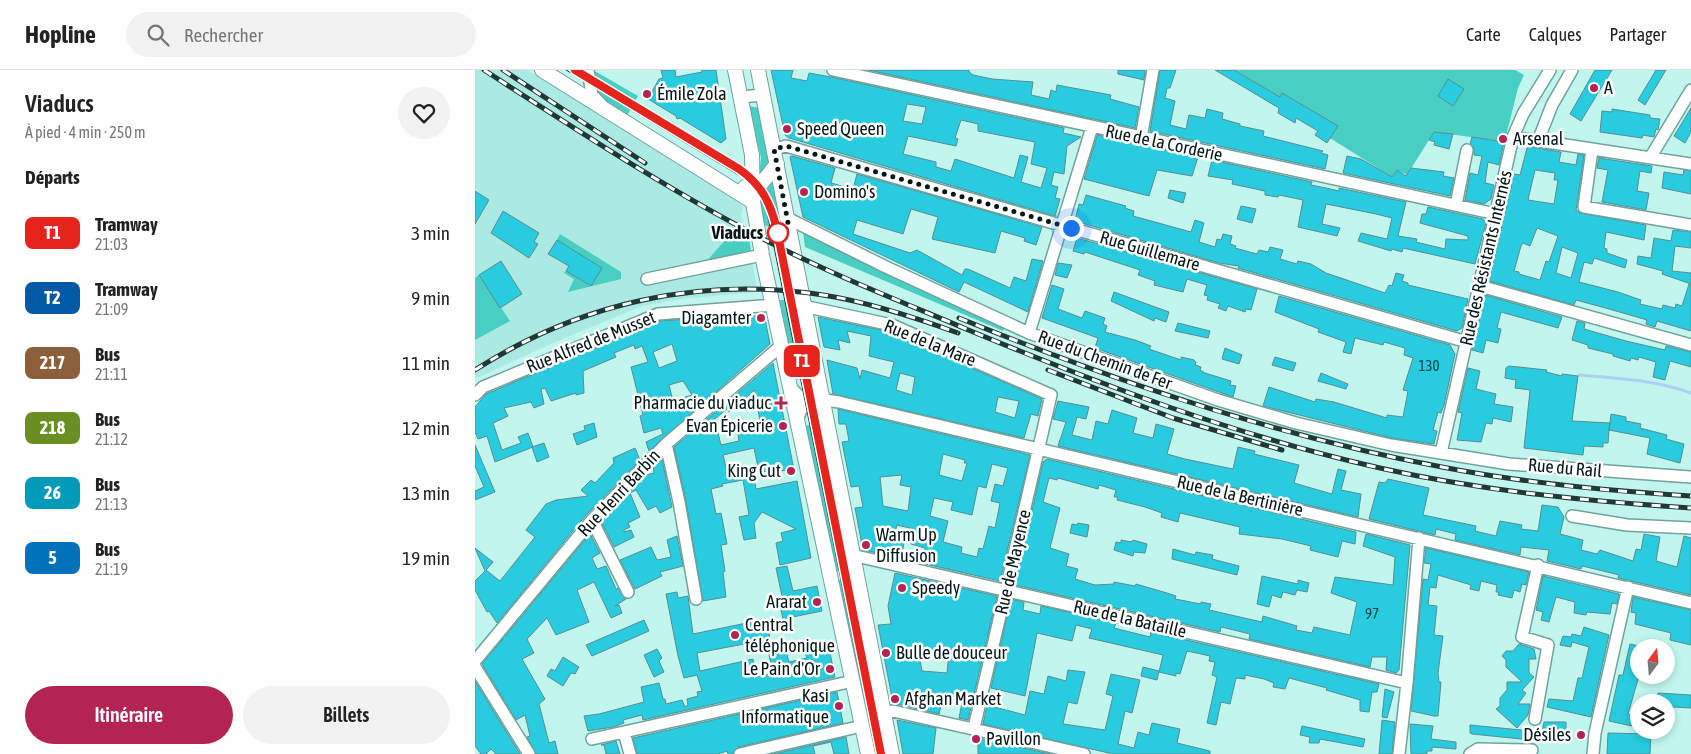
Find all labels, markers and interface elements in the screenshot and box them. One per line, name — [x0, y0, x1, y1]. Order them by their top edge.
search box — [126, 12, 476, 57]
text: Hopline — [25, 21, 96, 48]
icon: search — [144, 21, 172, 49]
text: Rechercher — [184, 24, 263, 46]
text: Carte — [1466, 24, 1501, 45]
text: Calques — [1529, 24, 1582, 45]
text: Partager — [1610, 24, 1666, 45]
place label: A — [1604, 77, 1613, 98]
marker: A — [1588, 82, 1600, 94]
place label: Émile Zola — [657, 83, 727, 104]
button: heart — [398, 87, 450, 139]
marker: Émile Zola — [641, 88, 653, 100]
text: Viaducs — [25, 90, 94, 117]
place label: Speed Queen — [797, 118, 884, 139]
street label: Rue de la Corderie — [1104, 120, 1225, 165]
text: À pied · 4 min · 250 m — [25, 123, 146, 141]
marker: Speed Queen — [781, 123, 793, 135]
place label: Arsenal — [1513, 128, 1564, 149]
marker: Arsenal — [1497, 133, 1509, 145]
text: Départs — [25, 166, 80, 188]
street label: Rue des Résistants Internés — [1455, 168, 1516, 348]
place label: Domino's — [814, 181, 875, 202]
marker: Domino's — [798, 186, 810, 198]
text: Tramway — [95, 213, 158, 235]
your location — [1059, 216, 1084, 241]
text: T1 — [44, 222, 61, 243]
text: 3 min — [411, 222, 450, 244]
place label: Viaducs — [710, 222, 764, 243]
marker: Viaducs — [767, 222, 789, 244]
street label: Rue Guillemare — [1098, 226, 1203, 275]
text: 21:03 — [95, 235, 128, 253]
text: Tramway — [95, 278, 158, 300]
text: T2 — [44, 287, 61, 308]
text: 9 min — [411, 287, 450, 309]
text: 21:09 — [95, 300, 128, 318]
street label: Rue Alfred de Musset — [523, 306, 658, 377]
place label: Diagamter — [681, 307, 752, 328]
marker: Diagamter — [755, 312, 767, 324]
street label: Rue de la Mare — [881, 315, 979, 370]
street label: Rue du Chemin de Fer — [1035, 326, 1176, 394]
text: Bus — [95, 343, 120, 365]
line badge: T1 — [779, 345, 825, 377]
text: T1 — [794, 350, 810, 371]
text: 217 — [40, 352, 65, 373]
text: 11 min — [402, 352, 450, 374]
house number: 130 — [1418, 357, 1440, 374]
text: 21:11 — [95, 365, 128, 383]
place label: Pharmacie du viaduc — [633, 392, 771, 413]
marker: Pharmacie du viaduc — [775, 397, 787, 409]
text: Bus — [95, 408, 120, 430]
place label: Evan Épicerie — [686, 415, 773, 436]
text: 218 — [40, 417, 65, 438]
text: 12 min — [402, 417, 450, 439]
marker: Evan Épicerie — [777, 420, 789, 432]
text: 21:12 — [95, 430, 128, 448]
street label: Rue Henri Barbin — [573, 445, 664, 540]
street label: Rue du Rail — [1527, 454, 1603, 481]
place label: King Cut — [727, 460, 781, 481]
marker: King Cut — [785, 465, 797, 477]
street label: Rue de la Bertinière — [1175, 471, 1305, 520]
text: Bus — [95, 473, 120, 495]
text: 26 — [44, 482, 61, 503]
text: 13 min — [402, 482, 450, 504]
text: 21:13 — [95, 495, 128, 513]
street label: Rue de Mayence — [990, 507, 1035, 616]
place label: Warm Up Diffusion — [876, 524, 937, 566]
text: Bus — [95, 538, 120, 560]
marker: Warm Up Diffusion — [860, 539, 872, 551]
text: 5 — [48, 547, 57, 568]
text: 19 min — [402, 547, 450, 569]
text: 21:19 — [95, 560, 128, 578]
place label: Speedy — [912, 577, 960, 598]
marker: Speedy — [896, 582, 908, 594]
place label: Ararat — [766, 591, 807, 612]
street label: Rue de la Bataille — [1072, 595, 1189, 642]
marker: Ararat — [811, 596, 823, 608]
house number: 97 — [1365, 605, 1379, 622]
place label: Central téléphonique — [745, 614, 835, 656]
marker: Central téléphonique — [729, 629, 741, 641]
north arrow — [1630, 639, 1675, 684]
map controls — [1630, 639, 1675, 739]
place label: Bulle de douceur — [896, 642, 1008, 663]
marker: Bulle de douceur — [880, 647, 892, 659]
place label: Le Pain d'Or — [743, 658, 821, 679]
marker: Le Pain d'Or — [824, 663, 836, 675]
place label: Kasi Informatique — [741, 685, 829, 727]
button: Itinéraire — [25, 686, 233, 744]
button: Billets — [243, 686, 450, 744]
place label: Afghan Market — [905, 688, 1001, 709]
marker: Afghan Market — [889, 693, 901, 705]
button: layers — [1630, 694, 1675, 739]
marker: Kasi Informatique — [833, 700, 845, 712]
place label: Désiles — [1523, 724, 1571, 745]
place label: Pavillon — [986, 728, 1041, 749]
marker: Désiles — [1575, 729, 1587, 741]
marker: Pavillon — [970, 733, 982, 745]

